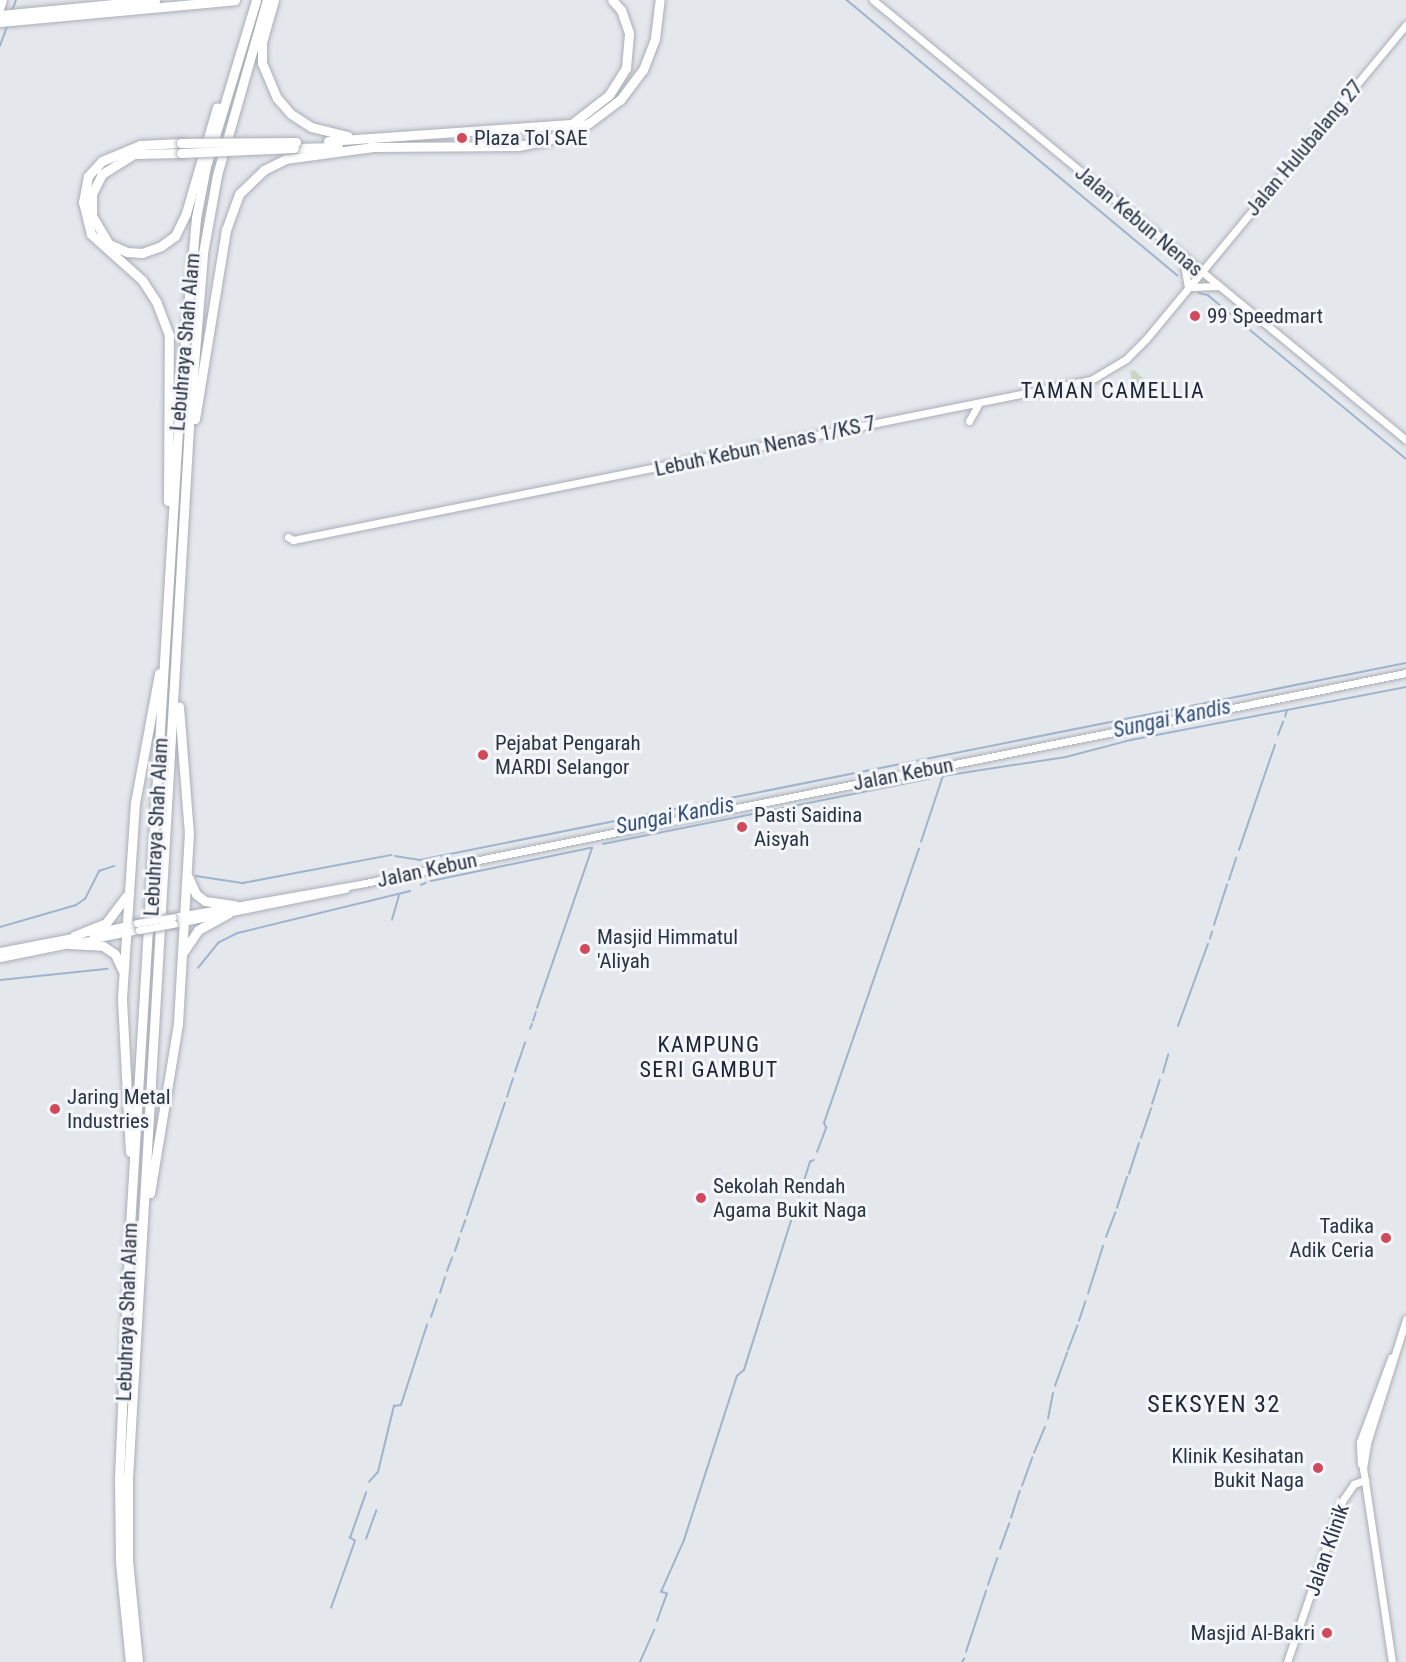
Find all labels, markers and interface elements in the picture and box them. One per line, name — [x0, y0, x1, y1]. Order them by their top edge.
street label: Jalan Hulubalang 27 — [1240, 75, 1368, 221]
place label: Plaza Tol SAE — [474, 125, 588, 151]
marker: Plaza Tol SAE — [455, 131, 469, 145]
street label: Jalan Kebun Nenas — [1070, 160, 1208, 282]
street label: Lebuhraya Shah Alam — [165, 252, 205, 432]
place label: 99 Speedmart — [1207, 303, 1323, 329]
marker: 99 Speedmart — [1188, 309, 1202, 323]
district label: TAMAN CAMELLIA — [1021, 378, 1205, 404]
street label: Lebuh Kebun Nenas 1/KS 7 — [652, 410, 878, 482]
water label: Sungai Kandis — [1111, 693, 1233, 743]
place label: Pejabat Pengarah MARDI Selangor — [495, 730, 641, 780]
street label: Lebuhraya Shah Alam — [139, 737, 173, 917]
marker: Pejabat Pengarah MARDI Selangor — [476, 748, 490, 762]
street label: Jalan Kebun — [851, 752, 955, 796]
water label: Sungai Kandis — [614, 791, 736, 839]
place label: Pasti Saidina Aisyah — [754, 802, 862, 852]
marker: Pasti Saidina Aisyah — [735, 820, 749, 834]
street label: Jalan Kebun — [375, 847, 479, 893]
place label: Masjid Himmatul 'Aliyah — [597, 924, 738, 974]
marker: Masjid Himmatul 'Aliyah — [578, 942, 592, 956]
district label: KAMPUNG SERI GAMBUT — [639, 1031, 779, 1082]
place label: Jaring Metal Industries — [67, 1084, 171, 1134]
marker: Jaring Metal Industries — [48, 1102, 62, 1116]
place label: Sekolah Rendah Agama Bukit Naga — [713, 1173, 867, 1223]
marker: Sekolah Rendah Agama Bukit Naga — [694, 1191, 708, 1205]
place label: Tadika Adik Ceria — [1289, 1213, 1374, 1263]
street label: Lebuhraya Shah Alam — [111, 1222, 143, 1402]
marker: Tadika Adik Ceria — [1379, 1231, 1393, 1245]
district label: SEKSYEN 32 — [1147, 1391, 1281, 1419]
place label: Klinik Kesihatan Bukit Naga — [1172, 1443, 1304, 1493]
marker: Klinik Kesihatan Bukit Naga — [1309, 1459, 1327, 1477]
street label: Jalan Klinik — [1300, 1501, 1354, 1599]
place label: Masjid Al-Bakri — [1190, 1620, 1315, 1646]
marker: Masjid Al-Bakri — [1320, 1626, 1334, 1640]

